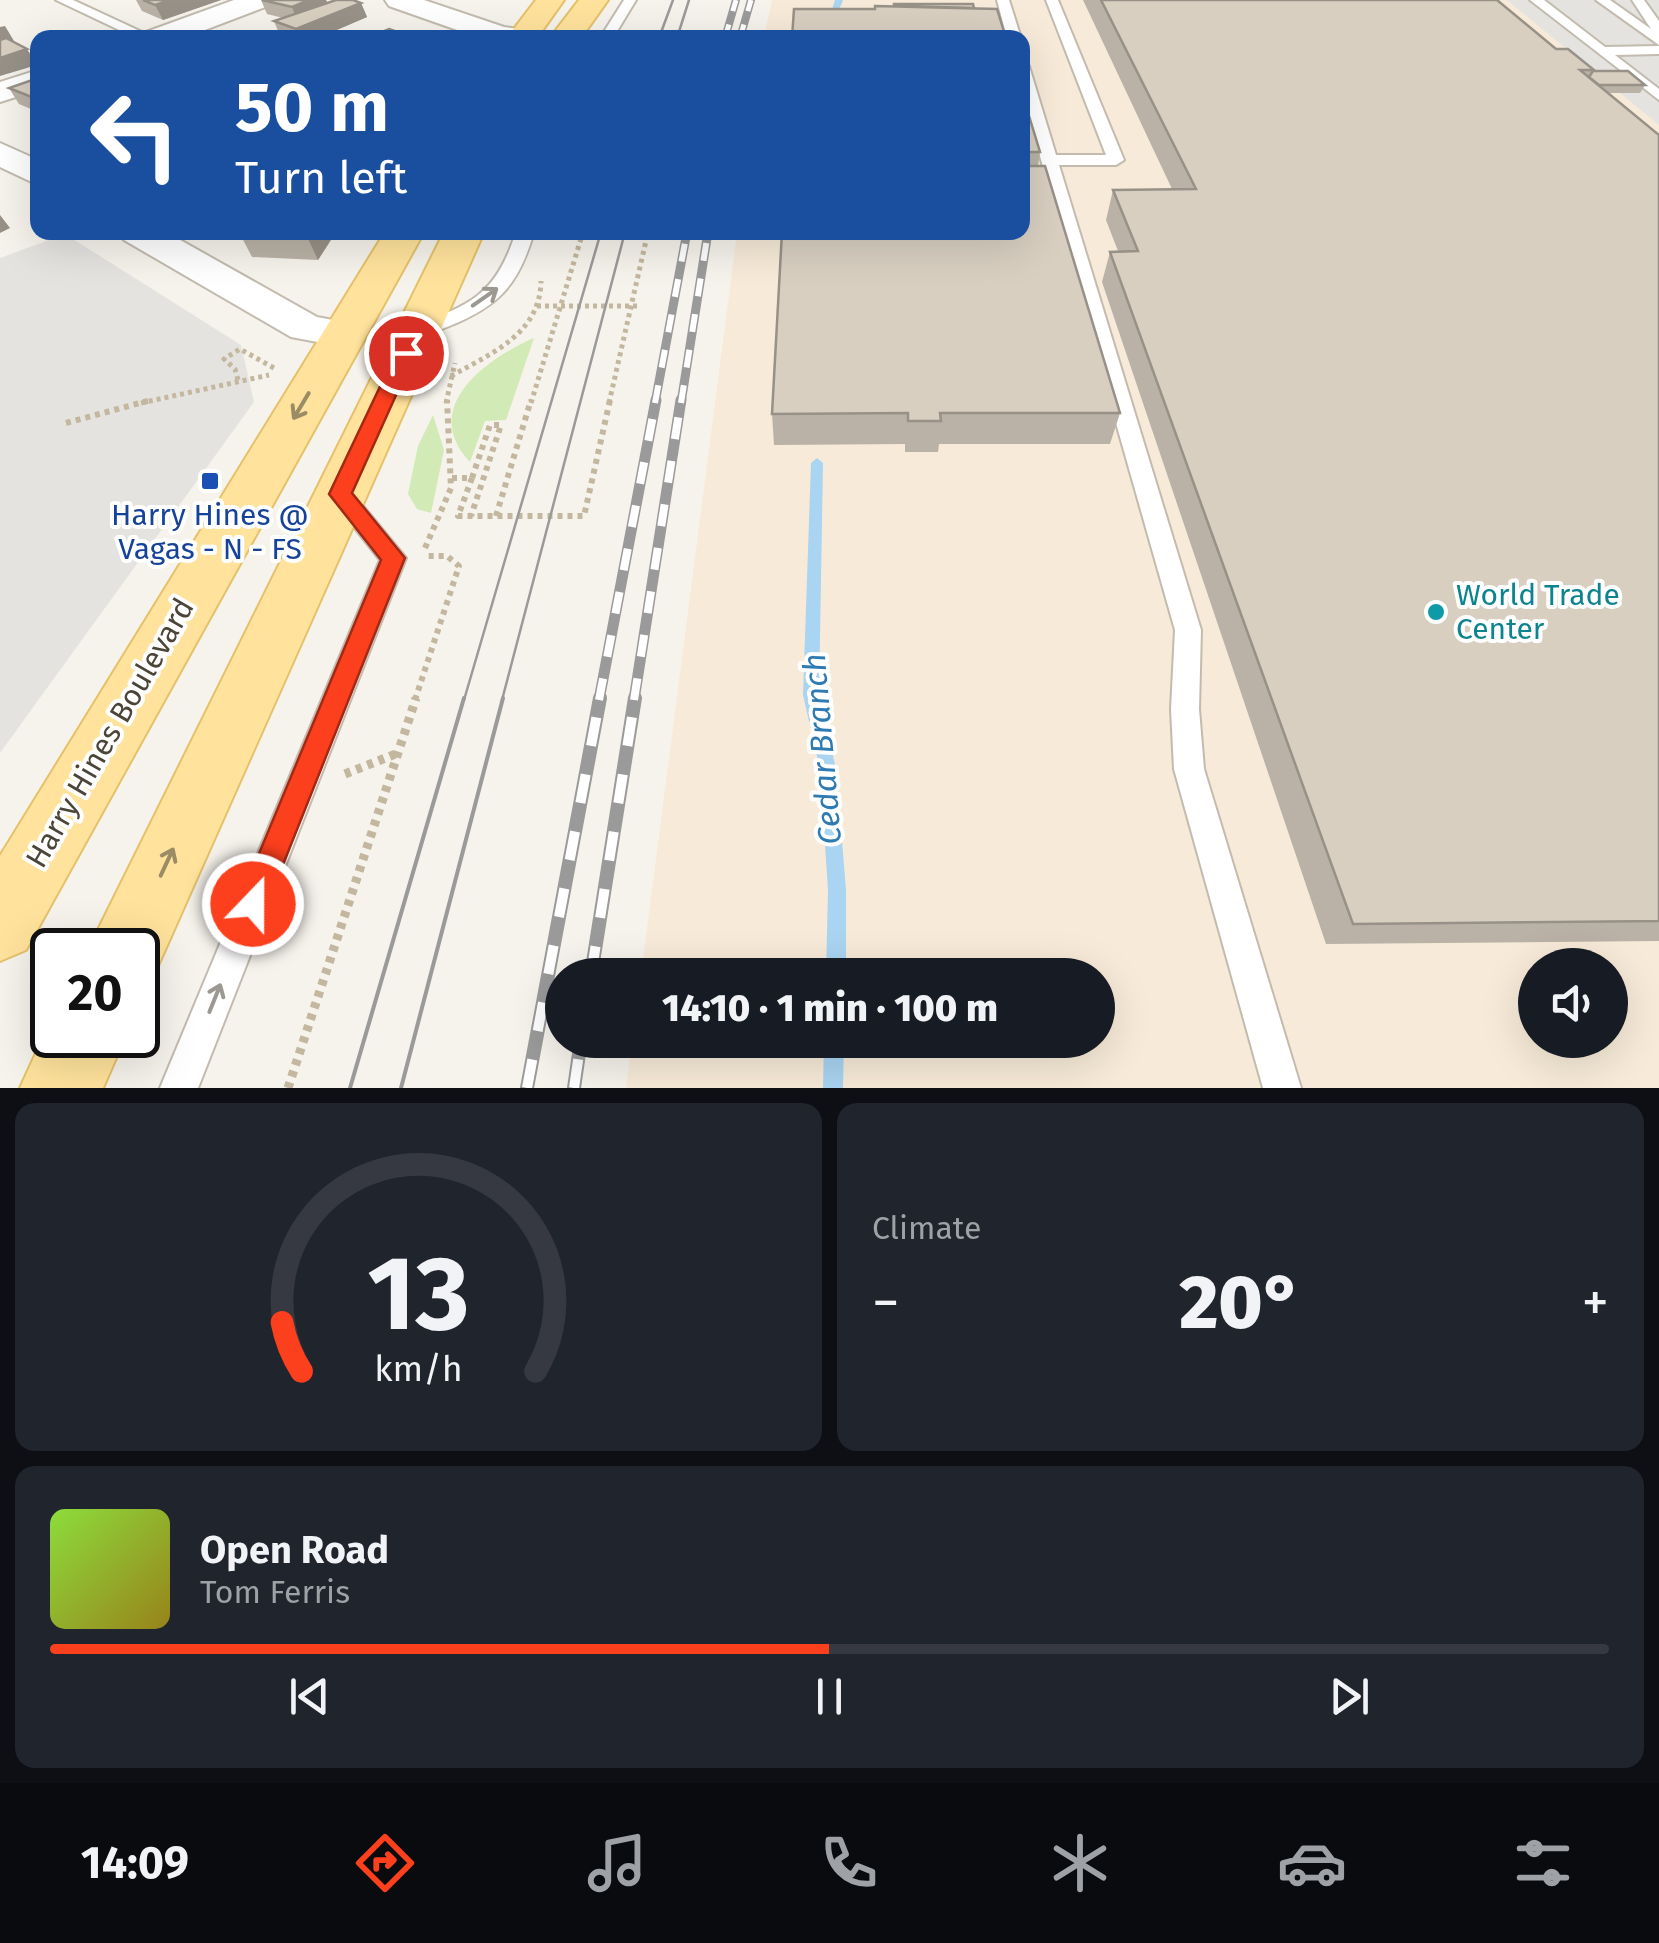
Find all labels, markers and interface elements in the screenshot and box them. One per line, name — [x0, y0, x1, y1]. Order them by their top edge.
text: 50 m — [235, 66, 389, 150]
icon: left — [70, 70, 200, 200]
text: Turn left — [235, 151, 407, 205]
one-way arrow — [471, 287, 499, 308]
pin — [364, 311, 449, 396]
icon: arrive — [379, 326, 434, 381]
one-way arrow — [291, 391, 311, 420]
marker: Harry Hines @ Vagas - N - FS — [199, 470, 221, 492]
place label: Harry Hines @ Vagas - N - FS — [111, 497, 309, 567]
place label: World Trade Center — [1456, 577, 1620, 647]
street label: Harry Hines Boulevard — [18, 592, 202, 874]
marker: World Trade Center — [1425, 601, 1447, 623]
water label: Cedar Branch — [795, 652, 849, 846]
one-way arrow — [159, 848, 178, 878]
position arrow — [201, 852, 305, 956]
speed limit sign: 20 — [30, 928, 160, 1058]
map controls — [1518, 948, 1628, 1058]
button: sound — [1518, 948, 1628, 1058]
one-way arrow — [208, 983, 226, 1013]
text: 14:10 · 1 min · 100 m — [662, 985, 998, 1031]
text: Climate — [872, 1209, 981, 1247]
text: 13 — [367, 1232, 470, 1357]
text: 20° — [1179, 1258, 1302, 1348]
text: − — [872, 1270, 900, 1336]
text: + — [1582, 1270, 1609, 1336]
text: km/h — [374, 1348, 463, 1390]
text: Open Road — [200, 1527, 389, 1573]
text: Tom Ferris — [200, 1573, 350, 1611]
icon: previous — [282, 1669, 337, 1724]
icon: pause — [802, 1669, 857, 1724]
icon: next — [1322, 1669, 1377, 1724]
icon: directions — [350, 1828, 420, 1898]
icon: music — [582, 1828, 652, 1898]
icon: phone — [814, 1828, 884, 1898]
icon: climate — [1045, 1828, 1115, 1898]
icon: car — [1277, 1828, 1347, 1898]
icon: filters — [1508, 1828, 1578, 1898]
text: 14:09 — [81, 1836, 189, 1890]

